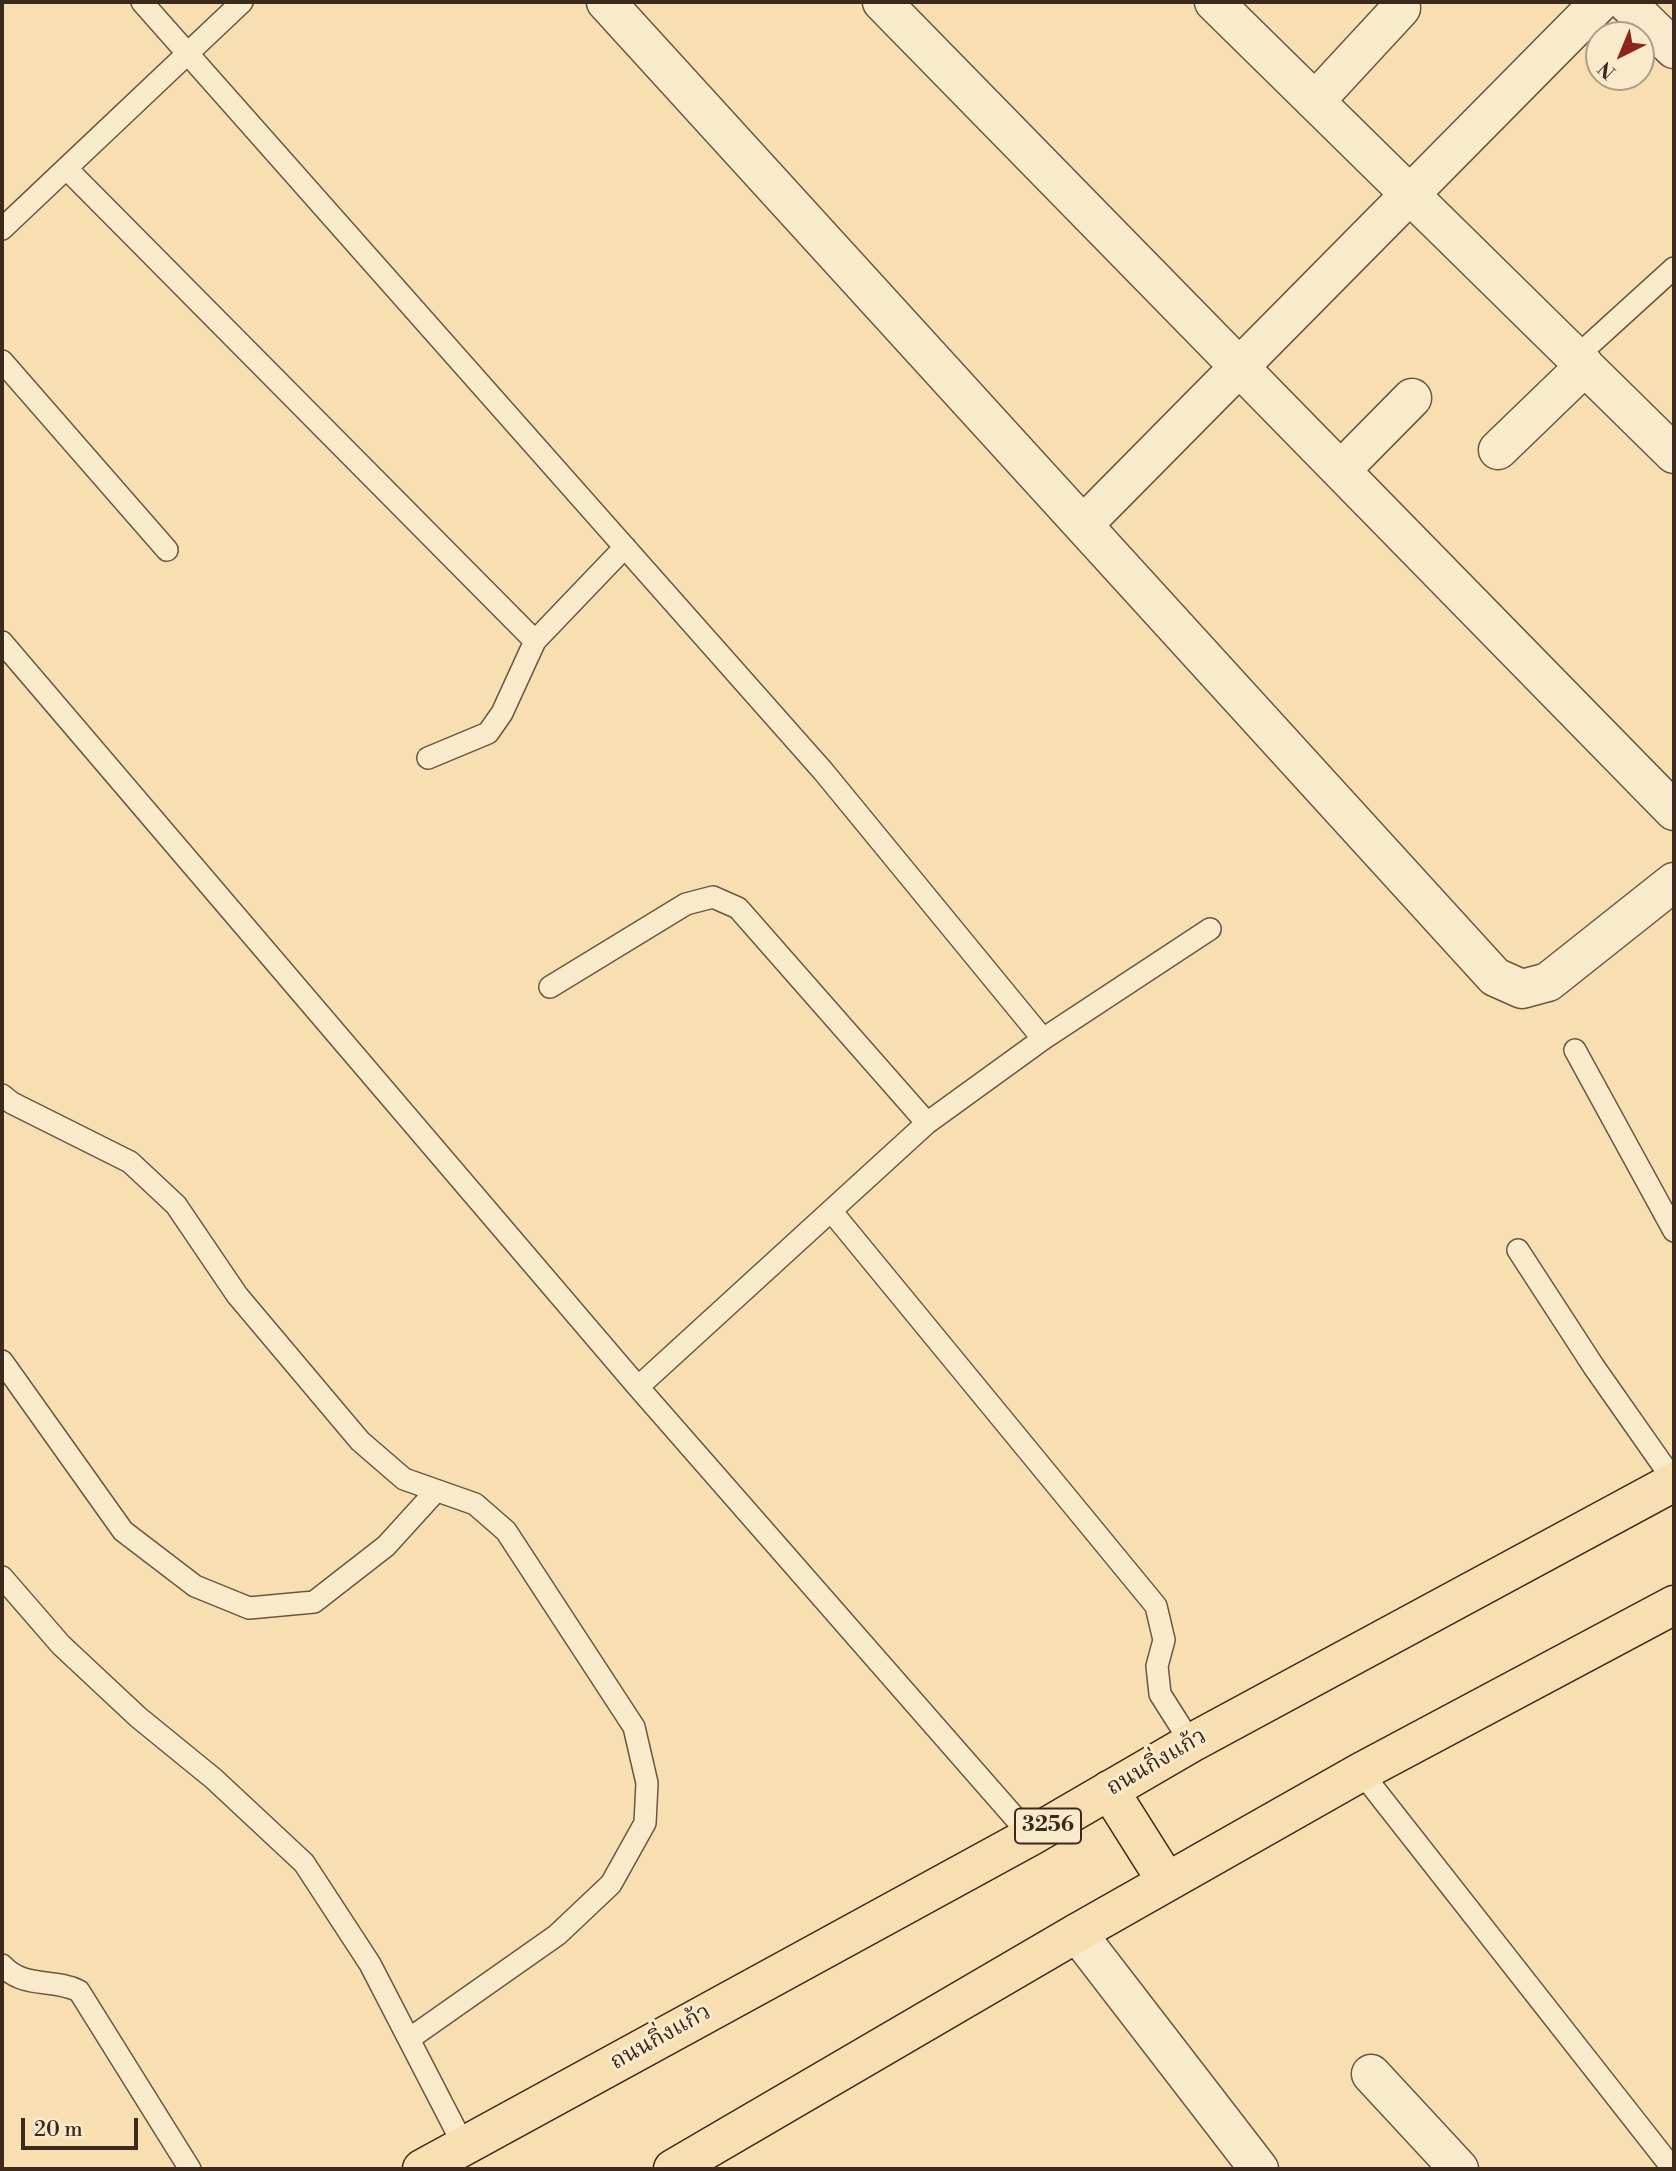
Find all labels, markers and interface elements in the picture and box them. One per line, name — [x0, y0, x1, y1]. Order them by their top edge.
north arrow — [1585, 21, 1655, 91]
text: N — [1593, 56, 1621, 84]
street label: ถนนกิ่งแก้ว — [1102, 1723, 1212, 1803]
road number: 3256 — [1015, 1808, 1081, 1843]
street label: ถนนกิ่งแก้ว — [606, 1999, 716, 2077]
scale bar — [24, 2104, 142, 2148]
text: 20 m — [34, 2117, 83, 2143]

